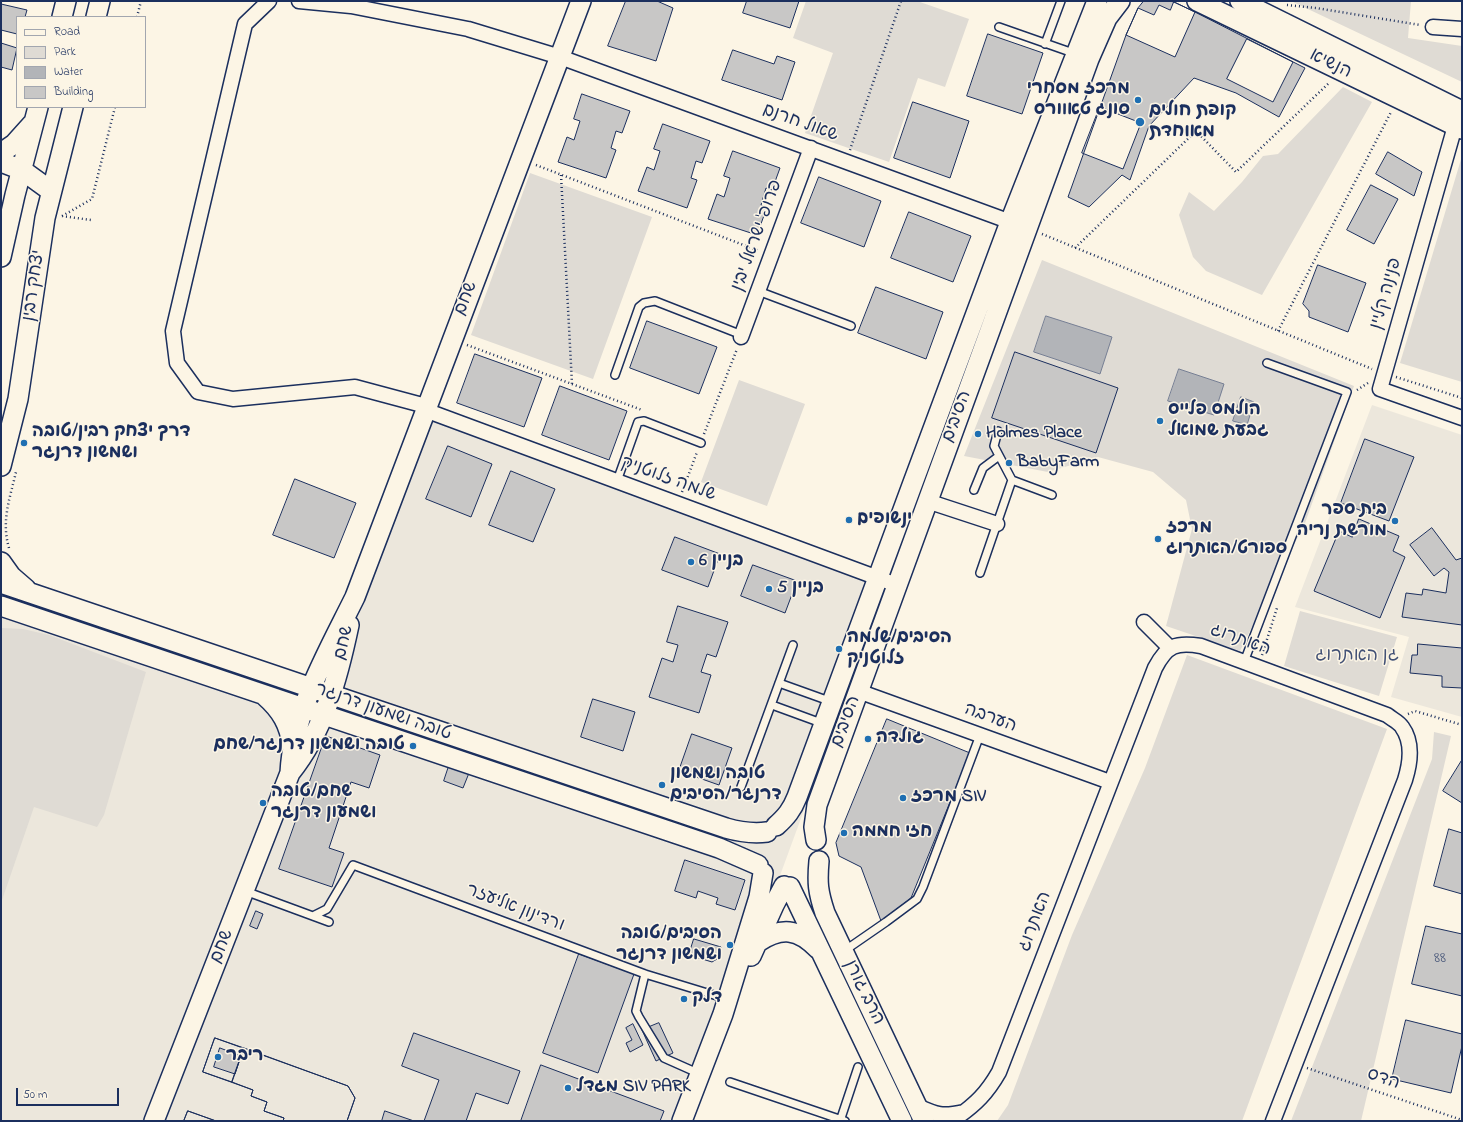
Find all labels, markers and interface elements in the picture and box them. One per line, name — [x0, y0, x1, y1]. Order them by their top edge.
legend — [16, 16, 146, 108]
text: Road — [54, 23, 80, 41]
text: Park — [54, 43, 76, 61]
street label: הנשיא — [1305, 46, 1355, 84]
text: Water — [54, 63, 83, 81]
place label: מרכז מסחרי סונג טאוורס — [1027, 79, 1130, 122]
text: Building — [54, 83, 93, 101]
marker: מרכז מסחרי סונג טאוורס — [1133, 95, 1143, 105]
street label: שאול חרנם — [759, 100, 841, 148]
place label: קופת חולים מאוחדת — [1149, 101, 1236, 144]
marker: קופת חולים מאוחדת — [1134, 116, 1146, 128]
street label: פרופ' ישראל יבין — [728, 177, 788, 295]
street label: יצחק רבין — [19, 249, 51, 323]
street label: פנינה קליין — [1366, 256, 1408, 332]
street label: שחם — [451, 279, 483, 319]
street label: הסיבים — [939, 388, 977, 446]
place label: הולמס פלייס גבעת שמואל — [1168, 400, 1269, 442]
marker: הולמס פלייס גבעת שמואל — [1155, 416, 1165, 426]
place label: דרך יצחק רבין/טובה ושמשון דרנגר — [32, 422, 191, 464]
place label: Holmes Place — [986, 423, 1082, 445]
marker: Holmes Place — [973, 429, 983, 439]
marker: דרך יצחק רבין/טובה ושמשון דרנגר — [19, 438, 29, 448]
place label: BabyFarm — [1017, 452, 1099, 474]
street label: שלמה זלוטניק — [618, 453, 718, 507]
marker: BabyFarm — [1004, 458, 1014, 468]
place label: בית ספר מורשת נריה — [1296, 500, 1387, 542]
place label: ינשופים — [857, 509, 912, 531]
marker: ינשופים — [844, 515, 854, 525]
marker: בית ספר מורשת נריה — [1390, 516, 1400, 526]
place label: מרכז ספורט/האתרוג — [1166, 518, 1287, 560]
marker: מרכז ספורט/האתרוג — [1153, 534, 1163, 544]
place label: בניין 6 — [699, 551, 744, 573]
marker: בניין 6 — [686, 557, 696, 567]
place label: בניין 5 — [777, 578, 824, 600]
marker: בניין 5 — [764, 584, 774, 594]
street label: האתרוג — [1207, 620, 1273, 662]
street label: שחם — [331, 624, 359, 662]
place label: הסיבים/שלמה זלוטניק — [847, 628, 952, 670]
marker: הסיבים/שלמה זלוטניק — [834, 644, 844, 654]
park label: גן האתרוג — [1315, 646, 1399, 668]
street label: טובה ושמעון דרנגר — [312, 680, 454, 746]
street label: הסיבים — [828, 693, 866, 751]
street label: הערבה — [961, 700, 1019, 738]
place label: גולדה — [876, 728, 924, 750]
marker: גולדה — [863, 734, 873, 744]
place label: טובה ושמשון דרנגר/שחם — [213, 735, 405, 757]
marker: טובה ושמשון דרנגר/שחם — [408, 741, 418, 751]
place label: טובה ושמשון דרנגר/הסיבים — [670, 764, 782, 806]
marker: טובה ושמשון דרנגר/הסיבים — [657, 780, 667, 790]
place label: שחם/טובה ושמעון דרנגר — [271, 782, 376, 824]
place label: מרכז SIV — [911, 787, 986, 809]
marker: מרכז SIV — [898, 793, 908, 803]
marker: שחם/טובה ושמעון דרנגר — [258, 798, 268, 808]
place label: חזי חממה — [852, 822, 932, 844]
marker: חזי חממה — [839, 828, 849, 838]
street label: ורדינון אליעזר — [463, 880, 567, 938]
street label: האתרוג — [1015, 889, 1057, 955]
place label: הסיבים/טובה ושמשון דרנגר — [616, 924, 722, 966]
street label: שחם — [207, 927, 239, 967]
marker: הסיבים/טובה ושמשון דרנגר — [725, 940, 735, 950]
house number: 88 — [1434, 949, 1446, 969]
street label: הרב גורן — [838, 957, 888, 1029]
place label: דלק — [692, 988, 722, 1010]
marker: דלק — [679, 994, 689, 1004]
place label: ריבר — [226, 1046, 263, 1068]
marker: ריבר — [213, 1052, 223, 1062]
street label: הדס — [1364, 1064, 1402, 1096]
place label: מגדל SIV PARK — [576, 1077, 691, 1099]
scale bar — [18, 1080, 121, 1106]
marker: מגדל SIV PARK — [563, 1083, 573, 1093]
text: 50 m — [23, 1086, 47, 1104]

